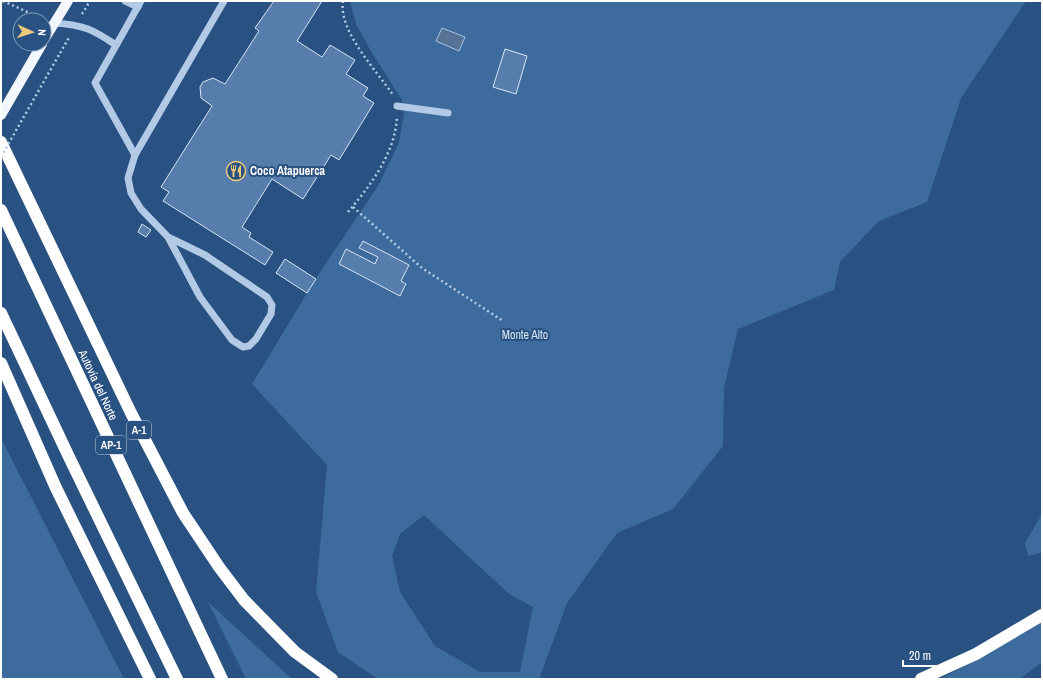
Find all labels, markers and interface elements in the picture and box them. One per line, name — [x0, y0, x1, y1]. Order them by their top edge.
north arrow — [12, 12, 52, 52]
text: N — [35, 29, 49, 36]
restaurant icon: Coco Atapuerca — [225, 160, 247, 182]
place label: Coco Atapuerca — [250, 163, 326, 179]
park label: Monte Alto — [502, 327, 548, 343]
street label: Autovía del Norte — [74, 346, 121, 423]
road number: A-1 — [127, 421, 151, 439]
road number: AP-1 — [96, 436, 126, 454]
scale bar — [903, 642, 957, 668]
text: 20 m — [909, 648, 931, 664]

